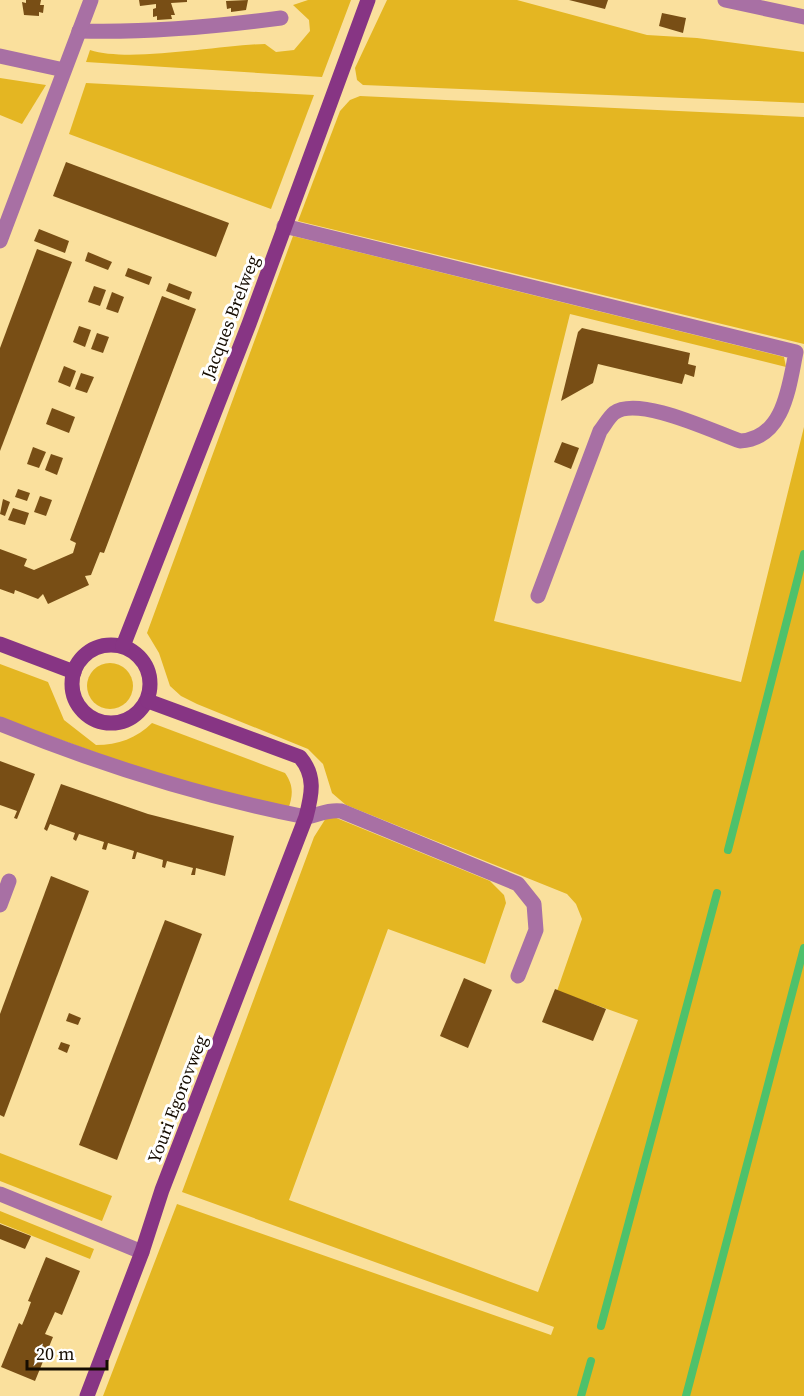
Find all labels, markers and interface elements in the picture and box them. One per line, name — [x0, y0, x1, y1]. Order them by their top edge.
street label: Jacques Brelweg — [195, 252, 265, 383]
street label: Youri Egorovweg — [141, 1031, 213, 1167]
scale bar — [27, 1333, 106, 1371]
text: 20 m — [36, 1341, 74, 1366]

